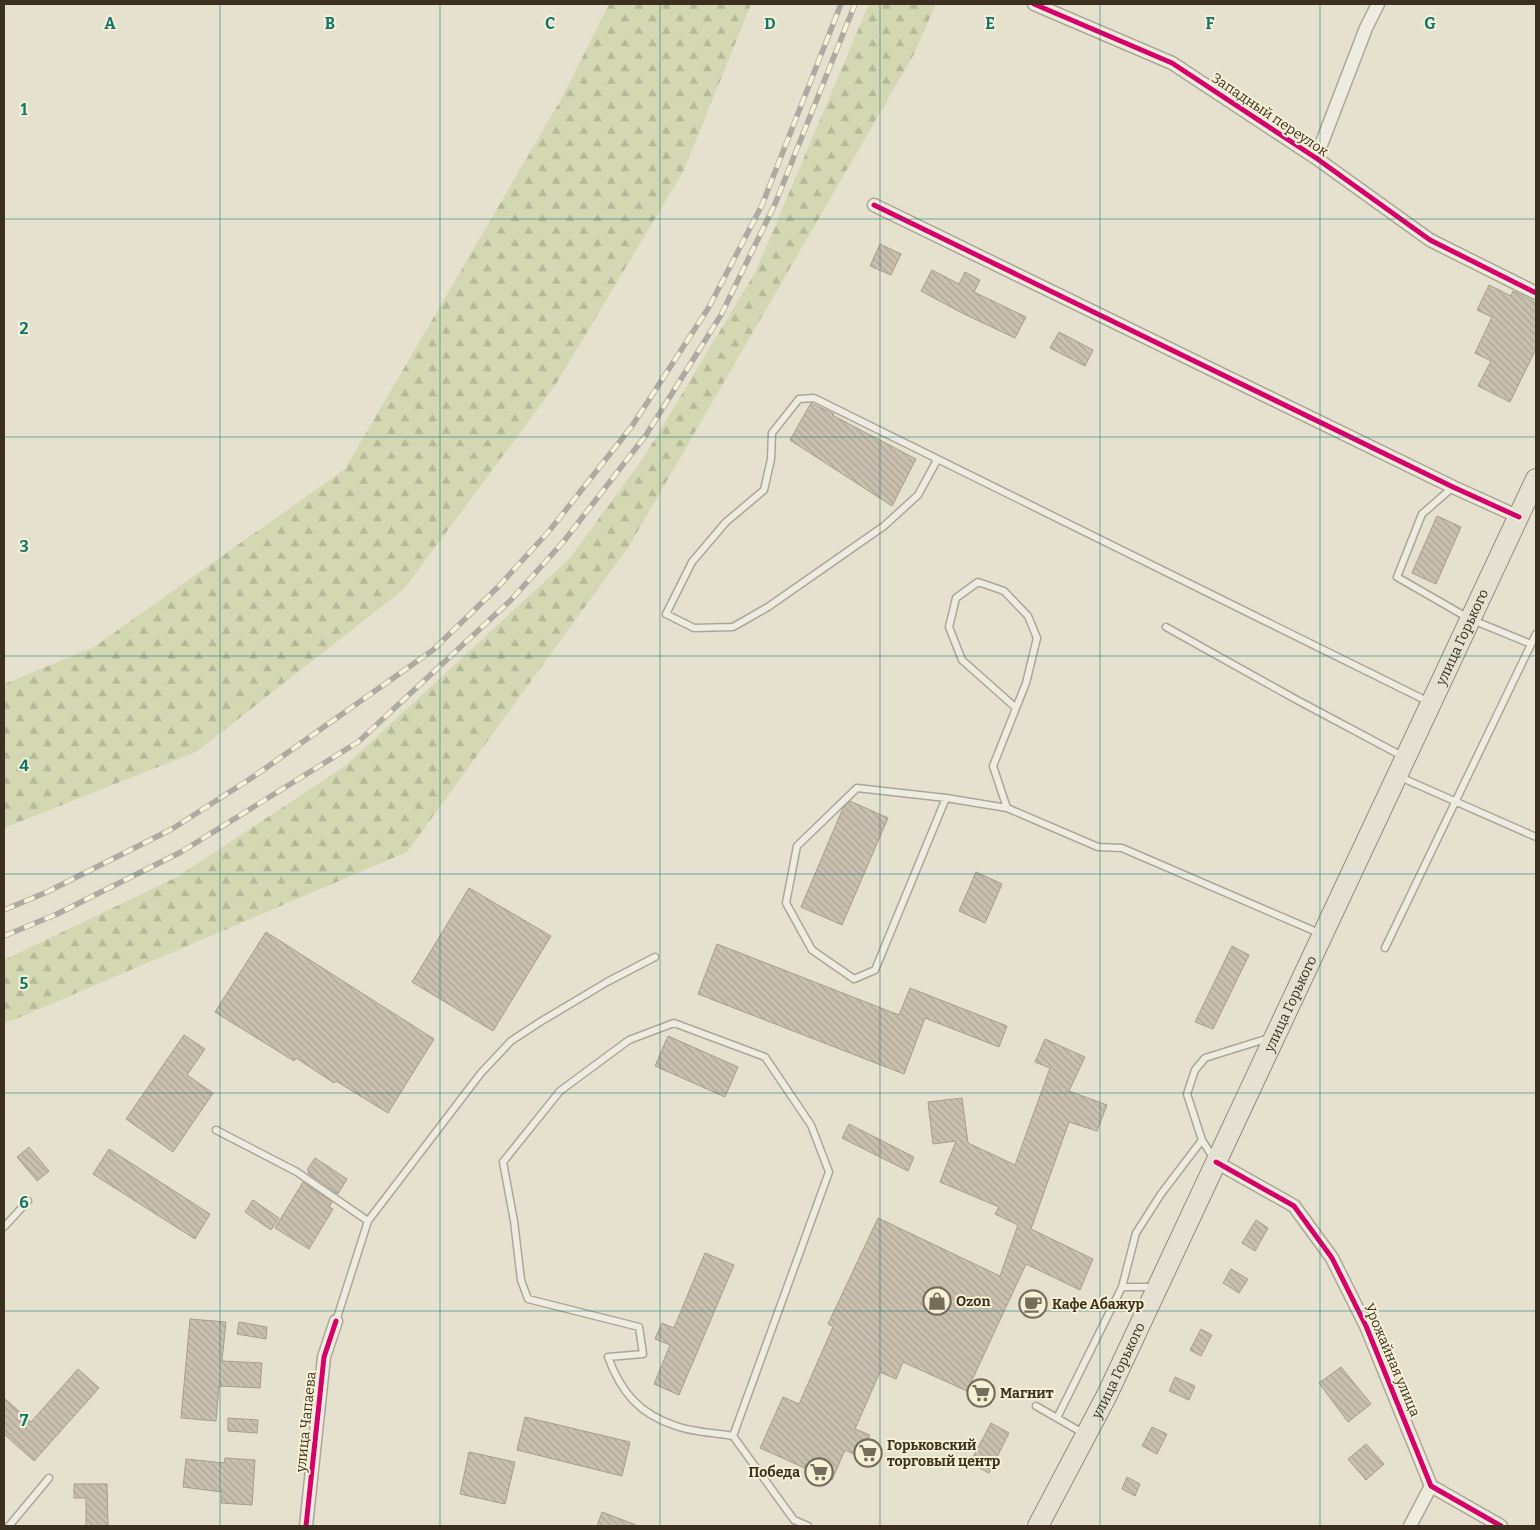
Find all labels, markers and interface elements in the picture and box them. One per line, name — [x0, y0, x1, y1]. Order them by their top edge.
text: A — [104, 14, 116, 33]
text: B — [325, 14, 335, 33]
text: C — [545, 14, 555, 33]
text: D — [764, 14, 776, 33]
text: E — [985, 14, 995, 33]
text: F — [1206, 14, 1215, 33]
text: G — [1424, 14, 1436, 33]
street label: Западный переулок — [1208, 70, 1332, 161]
text: 1 — [21, 100, 28, 119]
text: 2 — [19, 319, 29, 338]
text: 3 — [19, 537, 29, 556]
street label: улица Горького — [1432, 586, 1492, 689]
text: 4 — [19, 756, 29, 775]
street label: улица Горького — [1260, 953, 1320, 1056]
text: 5 — [20, 974, 29, 993]
text: 6 — [19, 1193, 29, 1212]
shop icon: Ozon — [922, 1286, 952, 1316]
cafe icon: Кафе Абажур — [1018, 1289, 1048, 1319]
place label: Ozon — [956, 1293, 990, 1310]
place label: Кафе Абажур — [1052, 1296, 1144, 1313]
street label: Урожайная улица — [1360, 1301, 1424, 1420]
street label: улица Горького — [1087, 1320, 1148, 1422]
street label: улица Чапаева — [292, 1370, 320, 1474]
supermarket icon: Магнит — [966, 1378, 996, 1408]
place label: Магнит — [1000, 1385, 1054, 1402]
text: 7 — [20, 1411, 29, 1430]
place label: Горьковский торговый центр — [887, 1437, 1001, 1470]
supermarket icon: Горьковский торговый центр — [853, 1438, 883, 1468]
supermarket icon: Победа — [804, 1457, 834, 1487]
place label: Победа — [749, 1464, 800, 1481]

